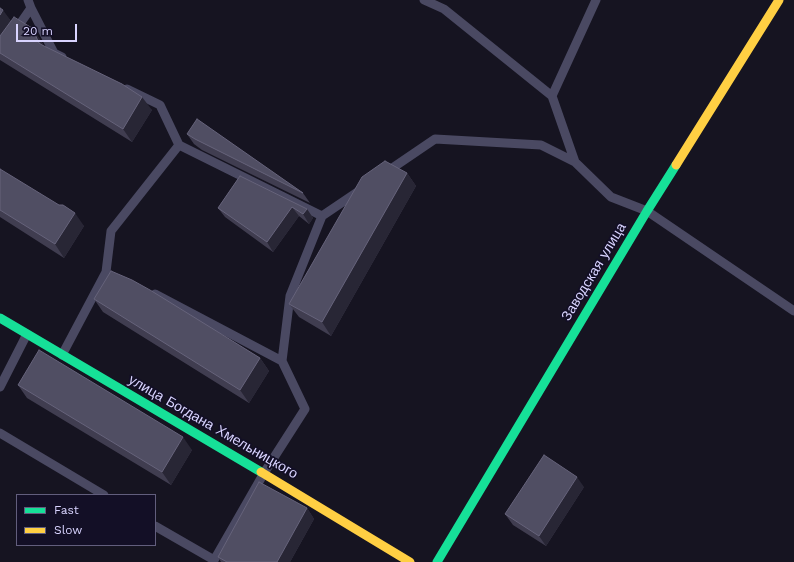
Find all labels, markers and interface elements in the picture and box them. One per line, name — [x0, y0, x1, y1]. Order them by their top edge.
scale bar — [18, 16, 79, 42]
text: 20 m — [23, 24, 53, 38]
street label: Заводская улица — [558, 220, 630, 324]
street label: улица Богдана Хмельницкого — [125, 371, 301, 483]
legend — [16, 494, 156, 546]
text: Fast — [54, 503, 79, 517]
text: Slow — [54, 523, 82, 537]

